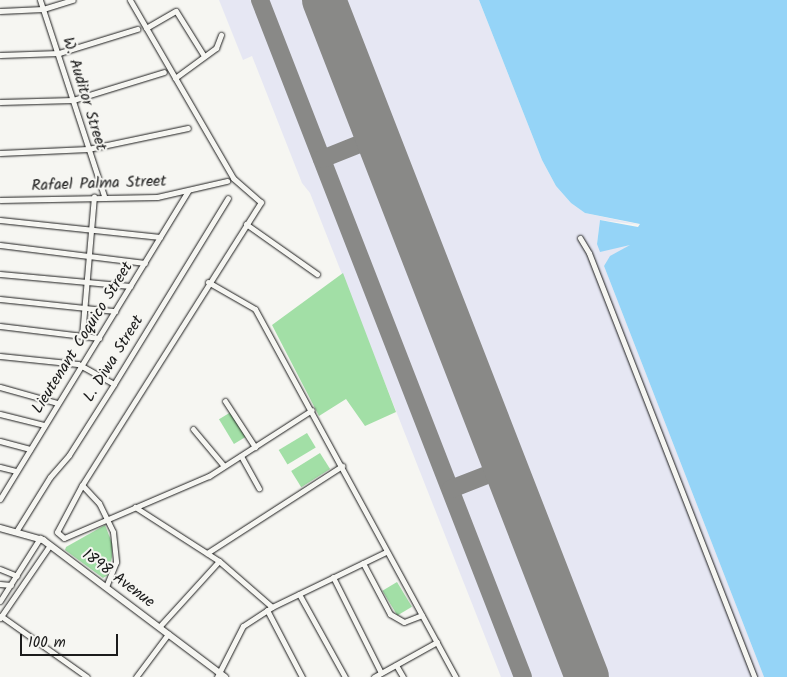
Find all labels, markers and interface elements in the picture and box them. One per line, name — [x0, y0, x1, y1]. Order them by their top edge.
street label: W. Auditor Street — [58, 35, 110, 153]
street label: Rafael Palma Street — [31, 172, 167, 196]
street label: Lieutenant Coquico Street — [28, 259, 138, 417]
street label: L. Diwa Street — [80, 312, 148, 406]
street label: 1898 Avenue — [78, 546, 158, 612]
scale bar — [22, 624, 120, 656]
text: 100 m — [28, 631, 66, 655]

